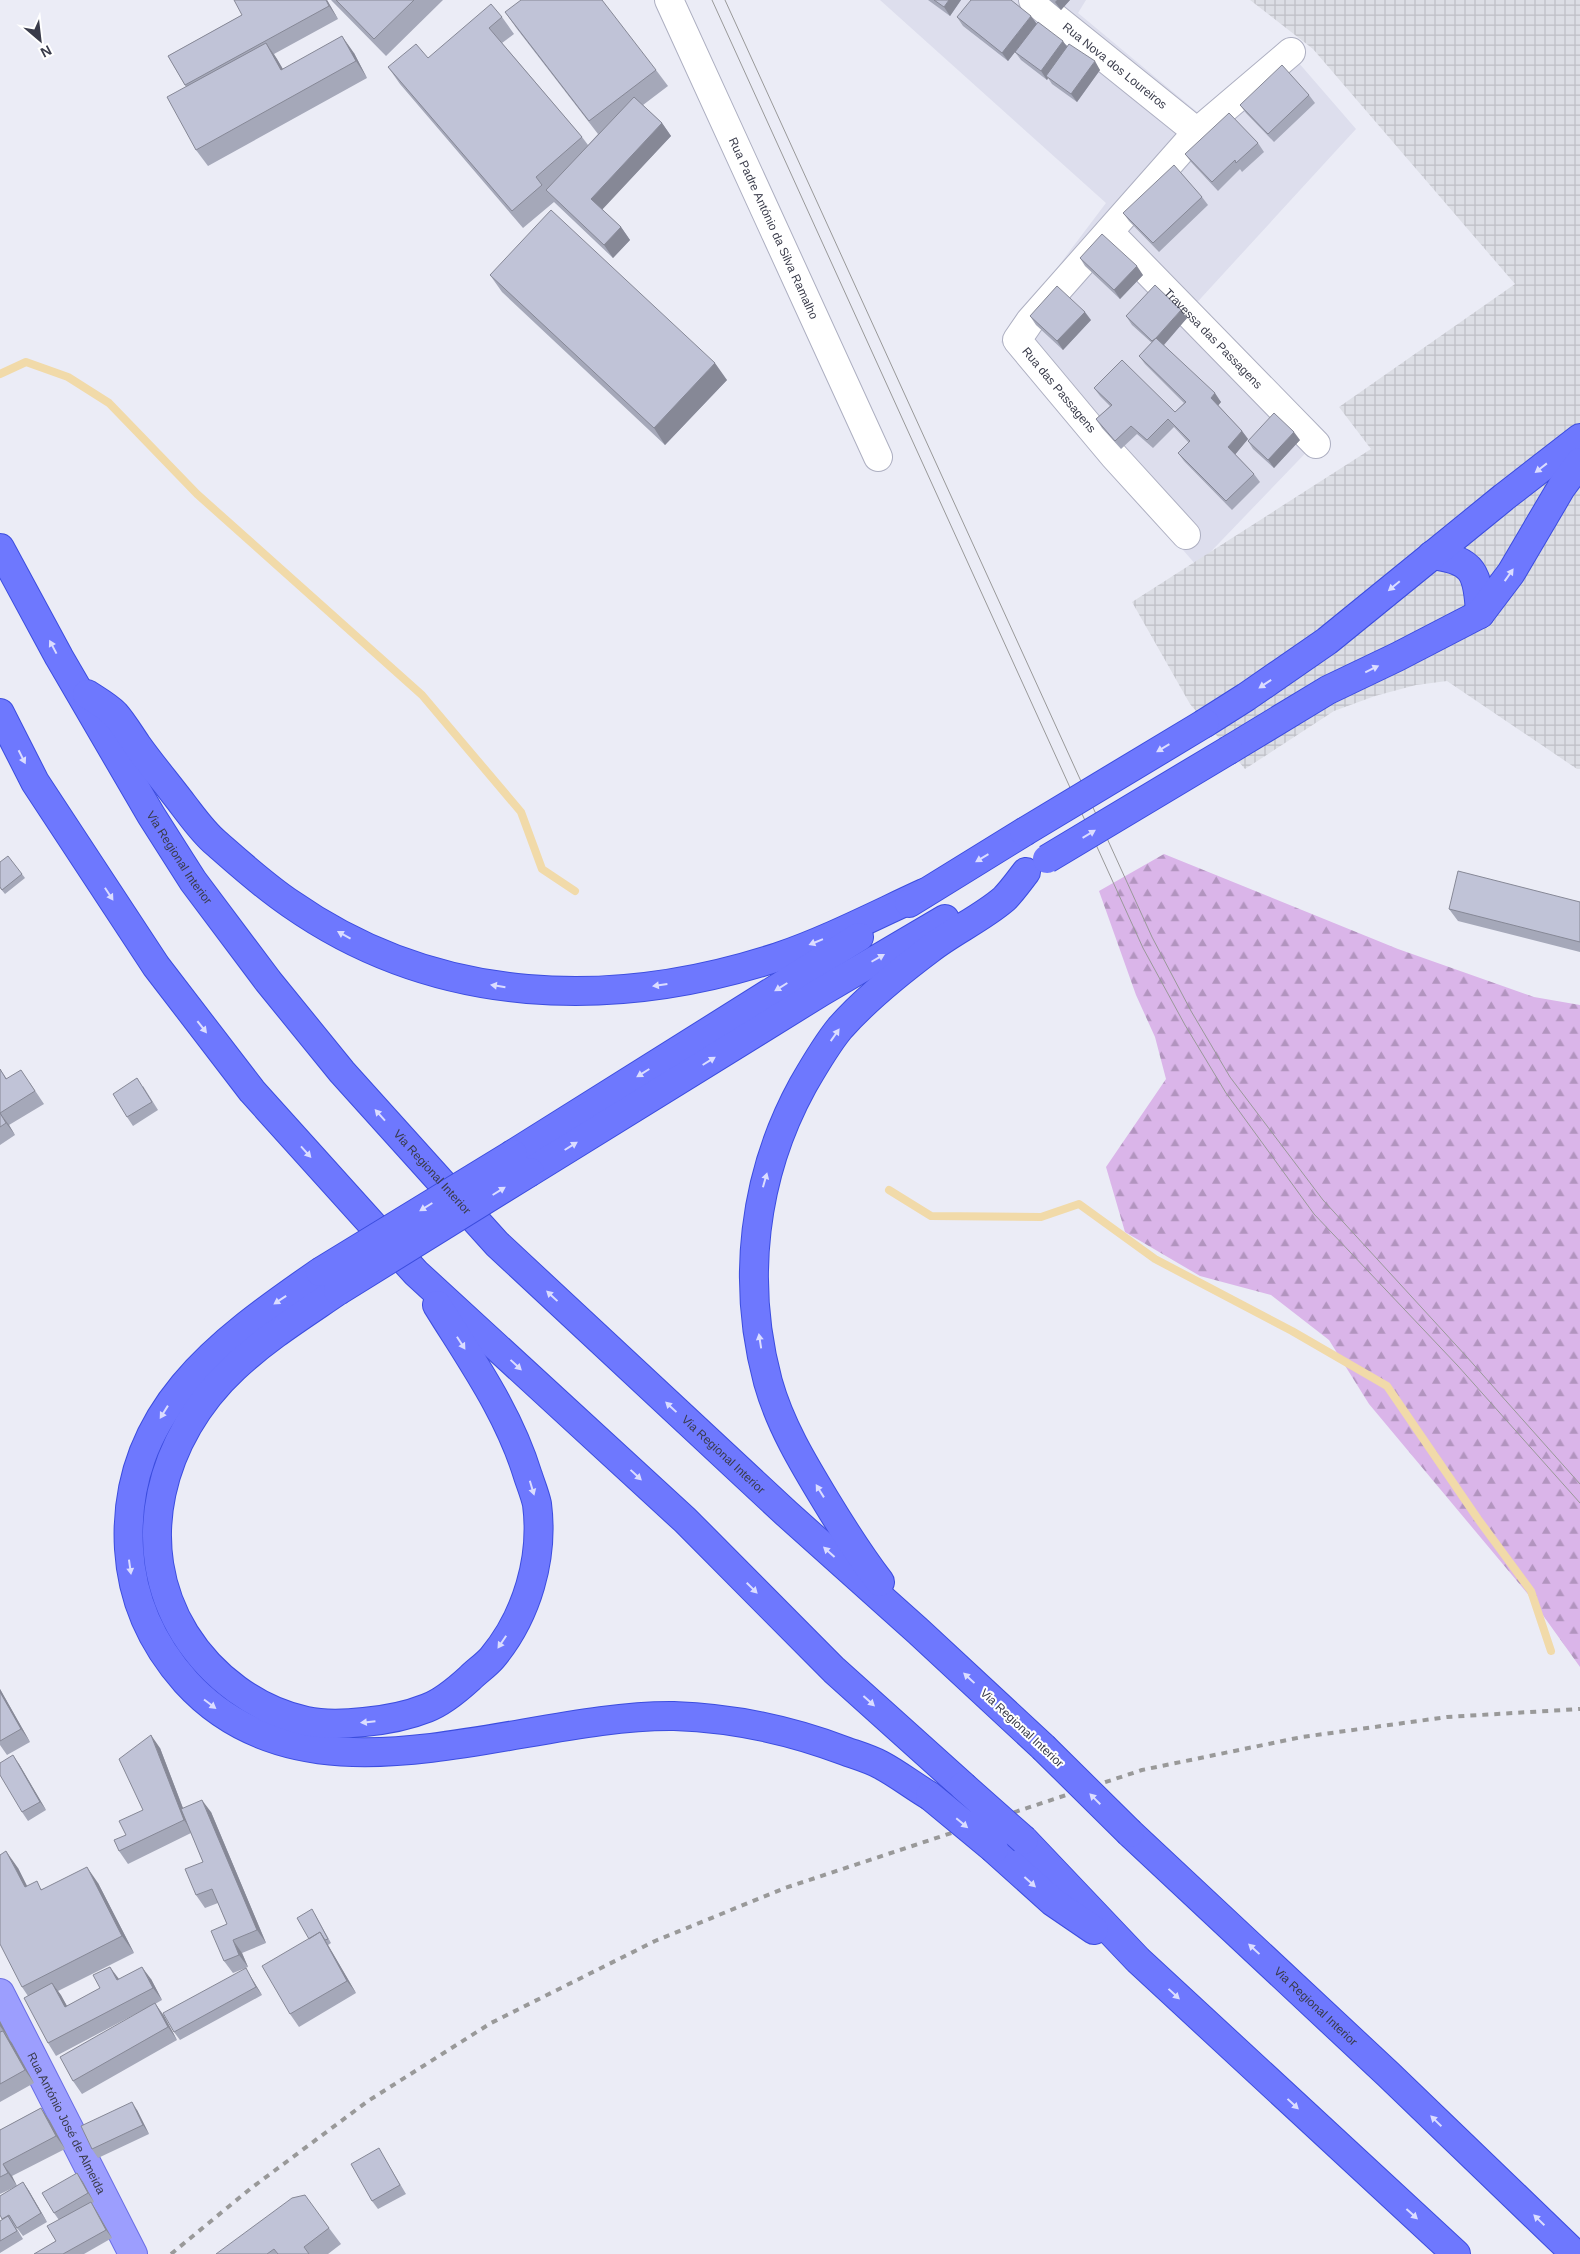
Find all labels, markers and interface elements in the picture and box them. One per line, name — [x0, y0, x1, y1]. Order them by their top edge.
north arrow — [15, 15, 65, 65]
street label: Rua Nova dos Loureiros — [1060, 20, 1170, 112]
text: N — [38, 42, 54, 61]
street label: Rua Padre António da Silva Ramalho — [726, 135, 821, 322]
street label: Travessa das Passagens — [1161, 286, 1265, 392]
street label: Rua das Passagens — [1019, 344, 1099, 436]
one-way arrow — [1535, 463, 1548, 473]
one-way arrow — [1504, 568, 1514, 581]
one-way arrow — [1388, 581, 1401, 592]
one-way arrow — [49, 640, 57, 654]
one-way arrow — [1365, 665, 1379, 673]
one-way arrow — [1258, 680, 1271, 689]
one-way arrow — [1157, 743, 1170, 752]
one-way arrow — [18, 750, 26, 764]
street label: Via Regional Interior — [143, 809, 215, 907]
one-way arrow — [1082, 830, 1095, 839]
one-way arrow — [976, 853, 989, 862]
one-way arrow — [104, 888, 113, 901]
one-way arrow — [338, 931, 351, 940]
one-way arrow — [809, 938, 823, 946]
one-way arrow — [872, 954, 885, 963]
one-way arrow — [489, 982, 505, 990]
one-way arrow — [651, 982, 667, 990]
one-way arrow — [774, 982, 787, 992]
one-way arrow — [197, 1020, 208, 1033]
one-way arrow — [830, 1028, 840, 1042]
one-way arrow — [703, 1056, 716, 1065]
one-way arrow — [636, 1068, 649, 1078]
one-way arrow — [374, 1109, 385, 1122]
street label: Via Regional Interior — [391, 1127, 474, 1217]
one-way arrow — [564, 1142, 578, 1151]
one-way arrow — [301, 1145, 312, 1158]
one-way arrow — [762, 1173, 770, 1188]
one-way arrow — [492, 1187, 505, 1196]
one-way arrow — [420, 1203, 433, 1212]
one-way arrow — [547, 1290, 559, 1302]
one-way arrow — [273, 1295, 287, 1305]
one-way arrow — [755, 1333, 763, 1349]
one-way arrow — [456, 1337, 465, 1350]
one-way arrow — [510, 1359, 522, 1371]
one-way arrow — [665, 1401, 677, 1413]
one-way arrow — [160, 1406, 169, 1419]
street label: Via Regional Interior — [679, 1412, 768, 1497]
one-way arrow — [629, 1469, 642, 1480]
one-way arrow — [529, 1481, 536, 1496]
one-way arrow — [816, 1484, 825, 1497]
one-way arrow — [824, 1546, 836, 1558]
one-way arrow — [127, 1559, 135, 1575]
one-way arrow — [746, 1581, 758, 1593]
one-way arrow — [497, 1635, 507, 1649]
one-way arrow — [963, 1672, 975, 1684]
street label: Via Regional Interior — [978, 1686, 1066, 1770]
one-way arrow — [862, 1695, 874, 1707]
one-way arrow — [203, 1699, 217, 1709]
one-way arrow — [359, 1718, 375, 1726]
one-way arrow — [1090, 1793, 1102, 1805]
one-way arrow — [955, 1817, 968, 1828]
one-way arrow — [1024, 1876, 1036, 1888]
one-way arrow — [1249, 1943, 1261, 1955]
street label: Via Regional Interior — [1271, 1964, 1360, 2049]
one-way arrow — [1168, 1988, 1180, 2000]
street label: Rua António José de Almeida — [24, 2050, 108, 2196]
one-way arrow — [1287, 2098, 1299, 2110]
one-way arrow — [1431, 2115, 1443, 2127]
one-way arrow — [1406, 2209, 1419, 2220]
one-way arrow — [1534, 2214, 1546, 2226]

